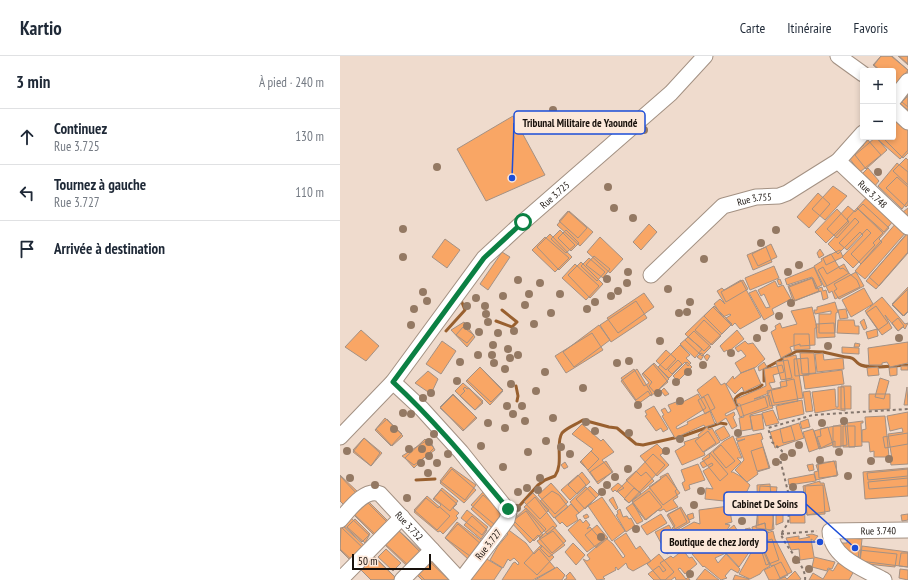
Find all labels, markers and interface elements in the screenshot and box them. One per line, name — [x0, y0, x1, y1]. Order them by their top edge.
text: Kartio — [20, 16, 62, 40]
text: Carte — [740, 19, 765, 37]
text: Itinéraire — [787, 19, 832, 37]
text: Favoris — [854, 19, 888, 37]
map controls — [860, 68, 896, 140]
button: + — [860, 68, 896, 104]
text: 3 min — [16, 71, 50, 93]
text: À pied · 240 m — [259, 74, 324, 91]
button: − — [860, 104, 896, 140]
callout: Tribunal Militaire de Yaoundé — [514, 111, 645, 134]
text: Tribunal Militaire de Yaoundé — [523, 116, 638, 130]
text: Continuez — [54, 119, 107, 138]
icon: ahead — [16, 126, 38, 148]
text: 130 m — [295, 128, 324, 145]
text: Rue 3.725 — [54, 138, 100, 155]
text: Tournez à gauche — [54, 175, 146, 194]
street label: Rue 3.748 — [855, 177, 890, 211]
street label: Rue 3.725 — [537, 178, 572, 211]
icon: left — [16, 182, 38, 204]
text: 110 m — [295, 184, 324, 201]
street label: Rue 3.755 — [736, 190, 772, 209]
text: Rue 3.727 — [54, 194, 100, 211]
route start — [514, 213, 532, 231]
icon: arrive — [16, 238, 38, 260]
text: Arrivée à destination — [54, 239, 165, 258]
callout: Cabinet De Soins — [724, 492, 806, 515]
text: Cabinet De Soins — [732, 497, 798, 511]
route end — [499, 500, 517, 518]
street label: Rue 3.732 — [392, 509, 426, 543]
street label: Rue 3.740 — [861, 524, 897, 538]
street label: Rue 3.727 — [472, 526, 504, 562]
callout: Boutique de chez Jordy — [661, 530, 767, 553]
text: Boutique de chez Jordy — [669, 535, 759, 549]
scale bar — [352, 552, 431, 571]
text: 50 m — [358, 554, 377, 568]

